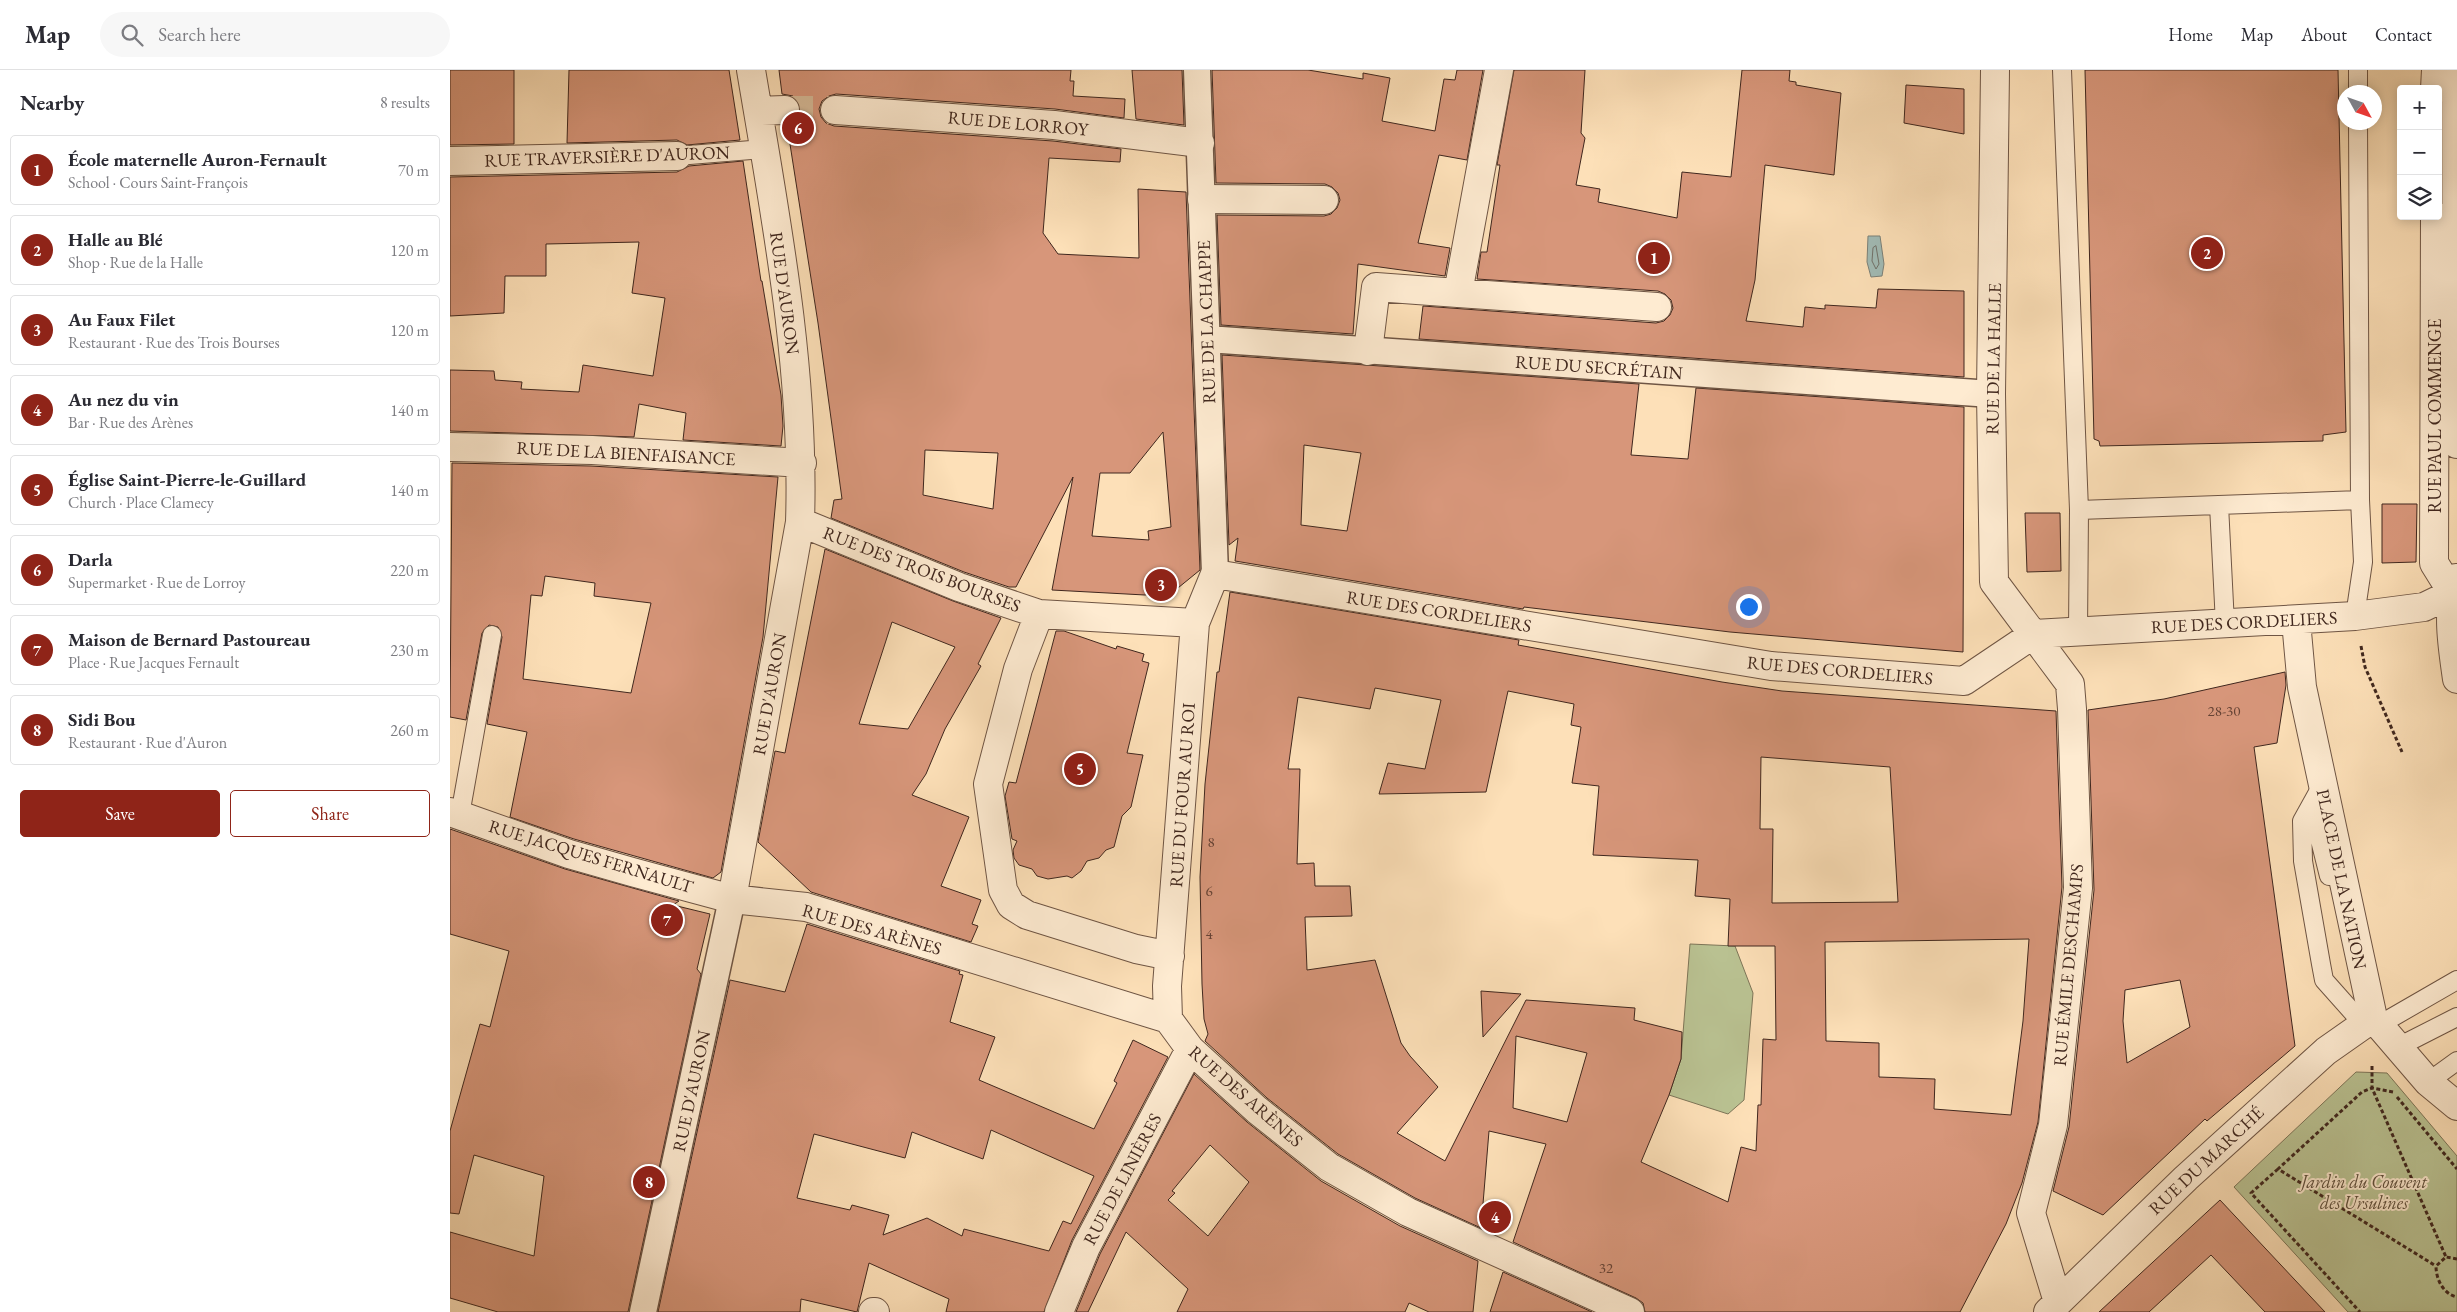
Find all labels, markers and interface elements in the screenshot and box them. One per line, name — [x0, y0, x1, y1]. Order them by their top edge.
search box — [100, 12, 450, 57]
text: Map — [25, 19, 70, 50]
icon: search — [118, 21, 146, 49]
text: Search here — [158, 22, 241, 47]
text: Home — [2168, 23, 2213, 46]
text: Map — [2241, 23, 2273, 46]
text: About — [2301, 23, 2347, 46]
text: Contact — [2375, 23, 2432, 46]
north arrow — [2337, 85, 2382, 130]
map controls — [2397, 85, 2442, 220]
button: + — [2397, 85, 2442, 130]
text: Nearby — [20, 89, 84, 116]
text: 8 results — [380, 92, 430, 113]
street label: RUE DE LORROY — [947, 105, 1091, 141]
pin: 6 — [782, 109, 814, 147]
button: − — [2397, 130, 2442, 175]
street label: RUE TRAVERSIÈRE D'AURON — [484, 140, 731, 172]
text: École maternelle Auron-Fernault — [68, 147, 327, 172]
text: 1 — [33, 160, 41, 181]
text: 70 m — [398, 160, 429, 181]
text: School · Cours Saint-François — [68, 172, 248, 193]
button: layers — [2397, 175, 2442, 220]
text: Halle au Blé — [68, 227, 163, 252]
street label: RUE D'AURON — [765, 230, 805, 357]
pin: 2 — [2191, 234, 2223, 272]
pin: 1 — [1638, 239, 1670, 277]
text: 2 — [33, 240, 41, 261]
text: 120 m — [390, 240, 429, 261]
street label: RUE DE LA CHAPPE — [1192, 240, 1220, 404]
text: Shop · Rue de la Halle — [68, 252, 203, 273]
street label: RUE DE LA HALLE — [1980, 283, 2006, 435]
text: Au Faux Filet — [68, 307, 175, 332]
street label: RUE PAUL COMMENGE — [2423, 319, 2446, 513]
text: 3 — [33, 320, 41, 341]
text: 120 m — [390, 320, 429, 341]
text: Restaurant · Rue des Trois Bourses — [68, 332, 280, 353]
street label: RUE DU SECRÉTAIN — [1514, 350, 1684, 384]
text: Au nez du vin — [68, 387, 179, 412]
text: 4 — [33, 400, 41, 421]
text: 140 m — [390, 400, 429, 421]
text: Bar · Rue des Arènes — [68, 412, 193, 433]
street label: RUE DE LA BIENFAISANCE — [516, 436, 736, 470]
text: Église Saint-Pierre-le-Guillard — [68, 467, 306, 492]
text: 5 — [33, 480, 41, 501]
text: 140 m — [390, 480, 429, 501]
text: Church · Place Clamecy — [68, 492, 214, 513]
street label: RUE DES TROIS BOURSES — [820, 521, 1024, 617]
text: Darla — [68, 547, 112, 572]
text: 6 — [33, 560, 41, 581]
text: 220 m — [390, 560, 429, 581]
pin: 3 — [1145, 566, 1177, 604]
text: Supermarket · Rue de Lorroy — [68, 572, 246, 593]
street label: RUE DES CORDELIERS — [1345, 585, 1533, 637]
your location — [1736, 594, 1762, 620]
street label: RUE DES CORDELIERS — [2150, 606, 2338, 638]
text: Maison de Bernard Pastoureau — [68, 627, 310, 652]
street label: RUE D'AURON — [747, 630, 791, 757]
text: 7 — [33, 640, 41, 661]
text: 230 m — [390, 640, 429, 661]
street label: RUE DES CORDELIERS — [1746, 650, 1934, 690]
text: Place · Rue Jacques Fernault — [68, 652, 239, 673]
house number: 28-30 — [2208, 701, 2240, 720]
street label: RUE DU FOUR AU ROI — [1164, 702, 1200, 888]
text: Sidi Bou — [68, 707, 136, 732]
text: 8 — [33, 720, 41, 741]
text: 260 m — [390, 720, 429, 741]
text: Restaurant · Rue d'Auron — [68, 732, 227, 753]
pin: 5 — [1064, 750, 1096, 788]
street label: PLACE DE LA NATION — [2312, 787, 2373, 972]
button: Save — [20, 790, 220, 837]
button: Share — [230, 790, 430, 837]
street label: RUE JACQUES FERNAULT — [486, 814, 697, 898]
house number: 8 — [1207, 832, 1215, 851]
street label: RUE ÉMILE DESCHAMPS — [2048, 863, 2088, 1067]
house number: 6 — [1205, 881, 1213, 900]
street label: RUE DES ARÈNES — [800, 898, 944, 960]
pin: 7 — [651, 901, 683, 939]
house number: 4 — [1205, 924, 1213, 943]
street label: RUE D'AURON — [667, 1027, 715, 1154]
street label: RUE DES ARÈNES — [1184, 1040, 1308, 1152]
street label: RUE DU MARCHÉ — [2144, 1101, 2268, 1219]
street label: RUE DE LINIÈRES — [1078, 1109, 1166, 1249]
pin: 8 — [633, 1163, 665, 1201]
park label: Jardin du Couvent des Ursulines — [2297, 1170, 2428, 1214]
pin: 4 — [1479, 1198, 1511, 1236]
house number: 32 — [1599, 1258, 1614, 1277]

